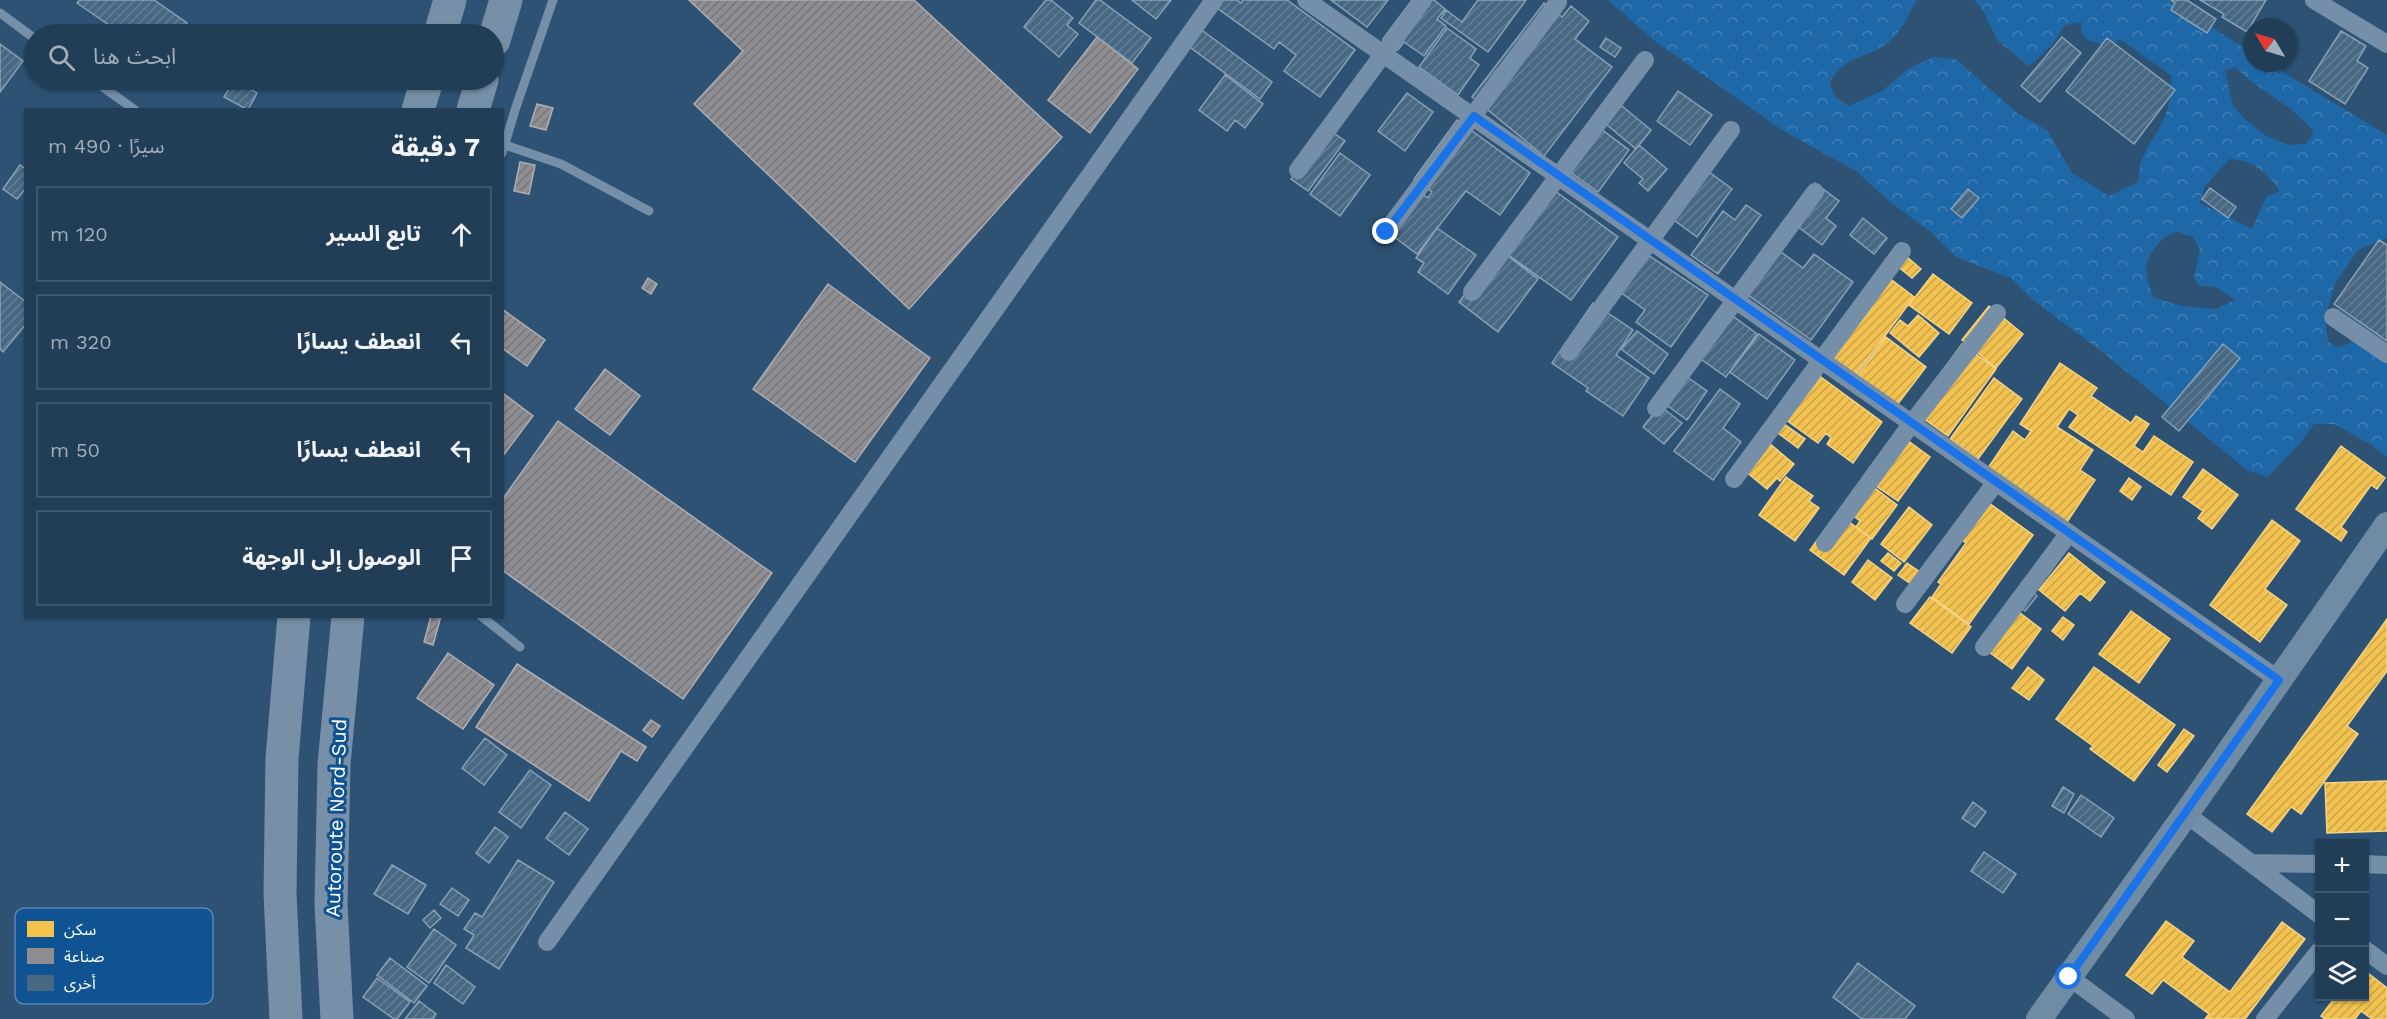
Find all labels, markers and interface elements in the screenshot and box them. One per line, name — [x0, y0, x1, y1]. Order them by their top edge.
north arrow — [2243, 18, 2297, 72]
search box — [24, 24, 504, 90]
icon: search — [45, 41, 78, 74]
text: ابحث هنا — [93, 44, 176, 69]
text: 7 دقيقة — [391, 132, 480, 162]
text: سيرًا · 490 m — [48, 134, 164, 158]
icon: ahead — [445, 218, 478, 251]
route end — [1372, 218, 1398, 244]
text: تابع السير — [326, 221, 421, 246]
text: 120 m — [50, 222, 108, 246]
icon: left — [445, 326, 478, 359]
text: انعطف يسارًا — [297, 329, 421, 354]
text: 320 m — [50, 330, 112, 354]
icon: left — [445, 434, 478, 467]
text: انعطف يسارًا — [297, 437, 421, 462]
text: 50 m — [50, 438, 100, 462]
icon: arrive — [445, 542, 478, 575]
text: الوصول إلى الوجهة — [242, 545, 421, 570]
street label: Autoroute Nord-Sud — [321, 718, 351, 918]
map controls — [2315, 839, 2369, 1001]
button: + — [2315, 839, 2369, 893]
button: − — [2315, 893, 2369, 947]
legend — [15, 908, 213, 1004]
text: سكن — [64, 920, 96, 939]
text: صناعة — [64, 947, 104, 966]
button: layers — [2315, 947, 2369, 1001]
route start — [2055, 963, 2081, 989]
text: أخرى — [64, 974, 96, 993]

